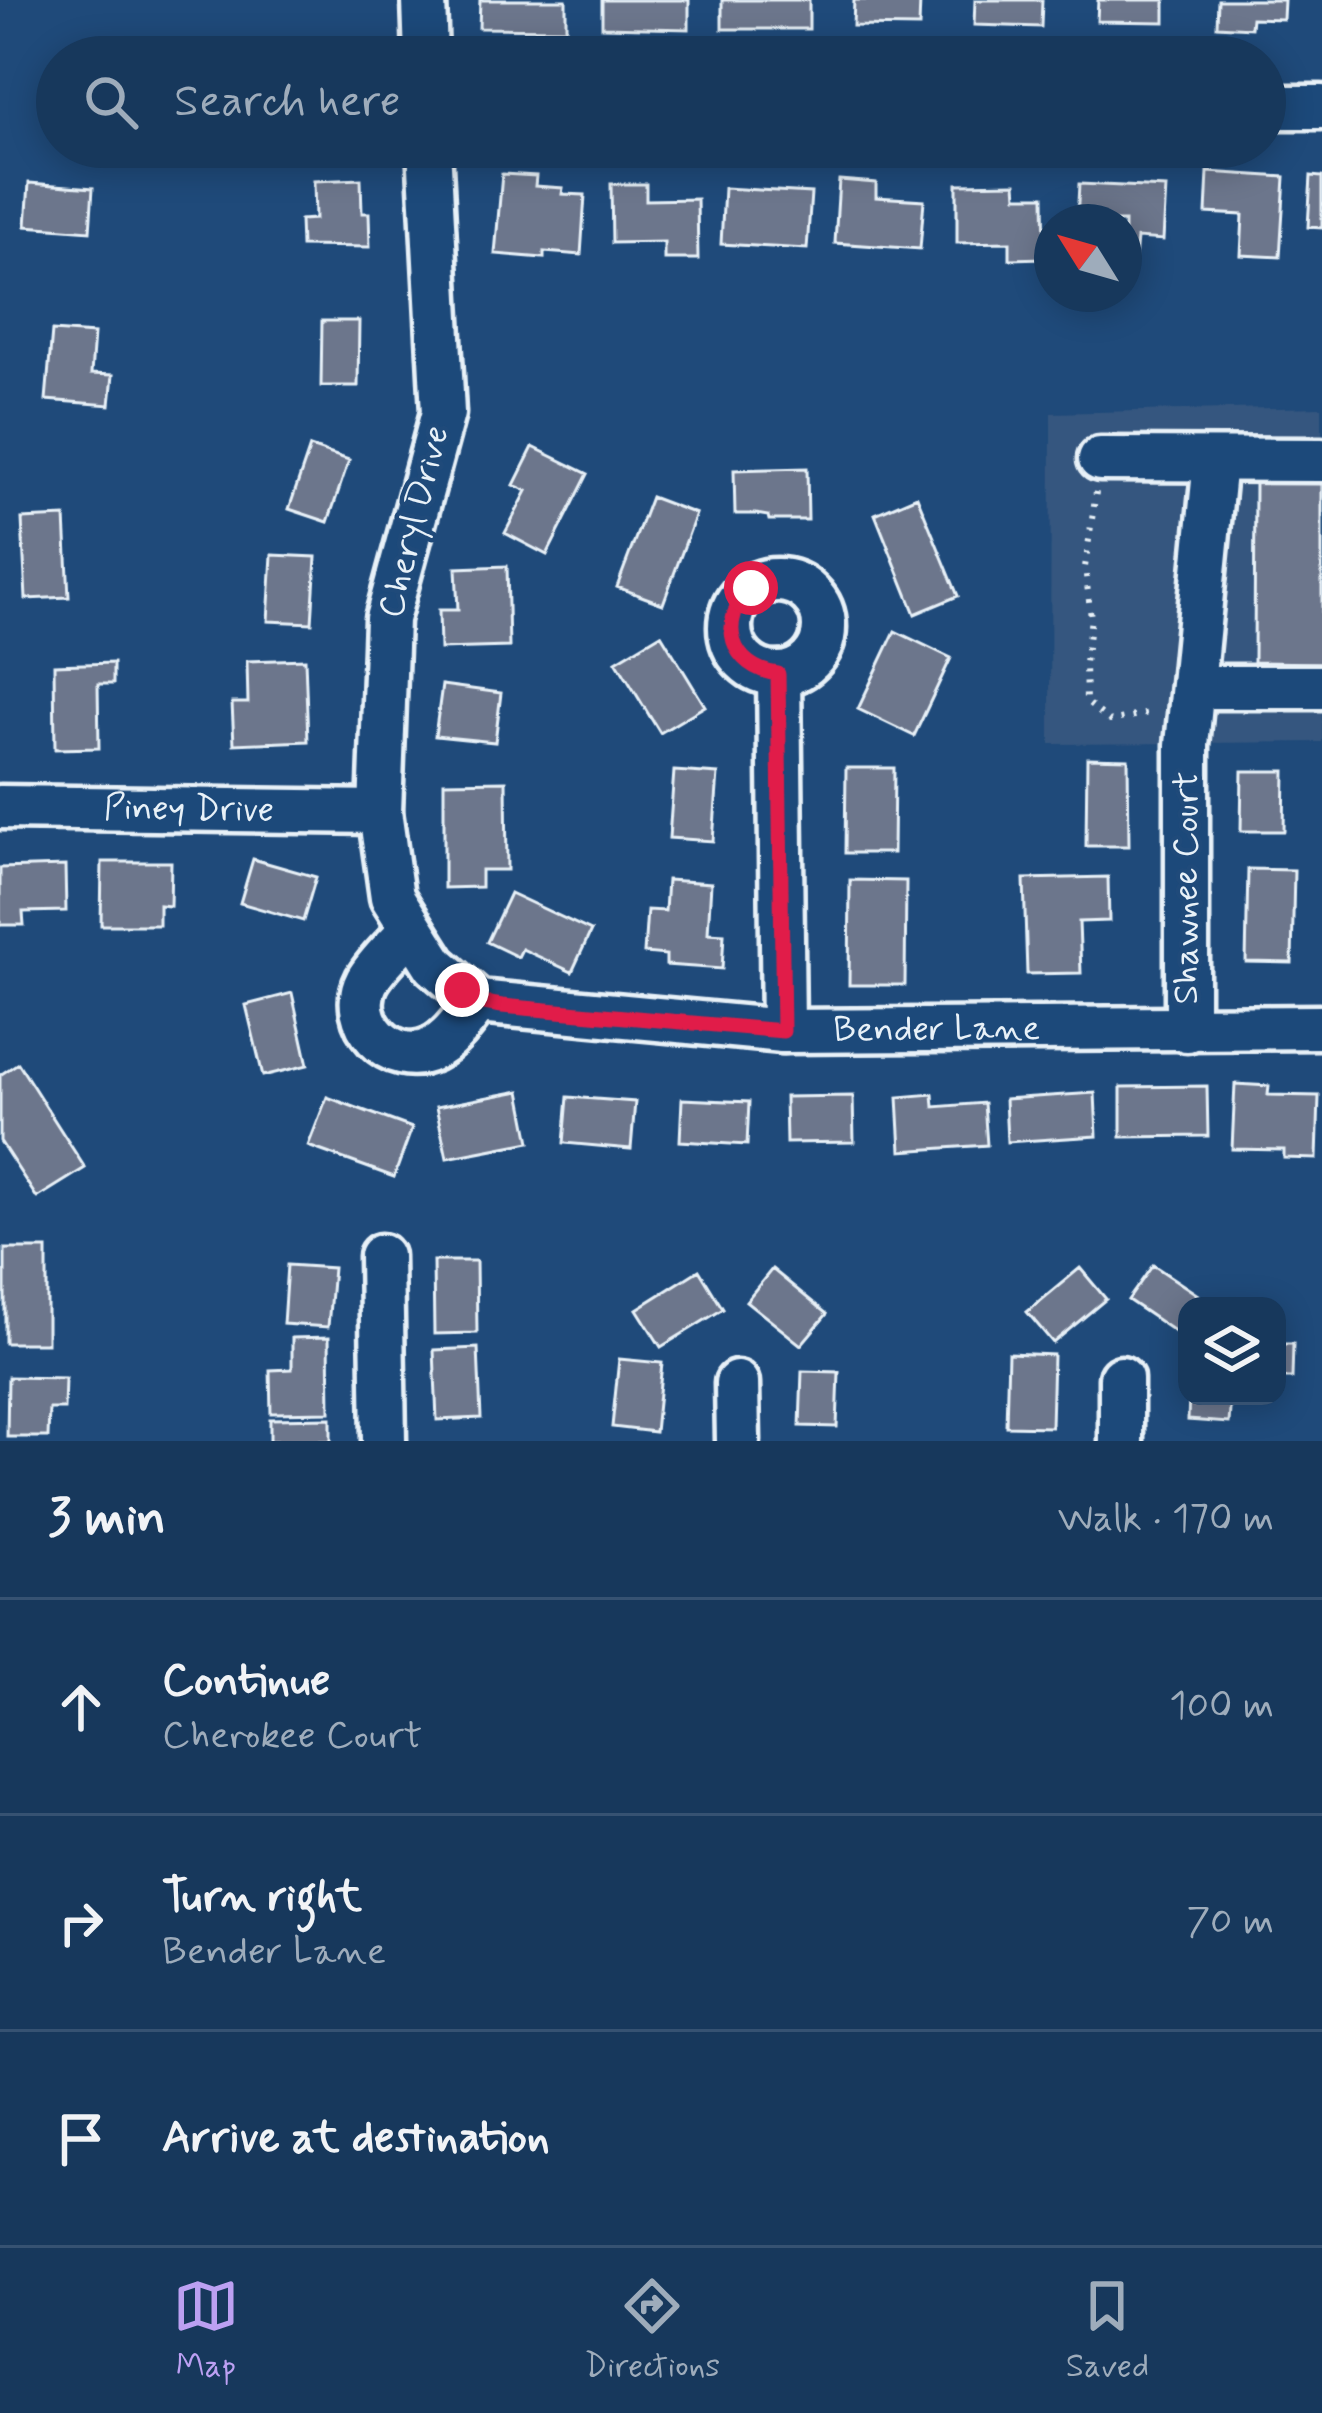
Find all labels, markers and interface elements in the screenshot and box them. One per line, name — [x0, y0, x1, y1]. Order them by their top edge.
search box — [36, 36, 1286, 168]
icon: search — [78, 69, 144, 135]
text: Search here — [174, 73, 401, 132]
north arrow — [1034, 204, 1142, 312]
street label: Cheryl Drive — [368, 421, 462, 623]
route start — [724, 561, 778, 615]
street label: Shawnee Court — [1164, 771, 1211, 1005]
street label: Piney Drive — [103, 785, 275, 834]
route end — [435, 963, 489, 1017]
street label: Bender Lane — [833, 1006, 1040, 1054]
map controls — [1178, 1297, 1286, 1405]
button: layers — [1178, 1297, 1286, 1405]
text: 3 min — [48, 1486, 166, 1552]
text: Walk · 170 m — [1058, 1494, 1274, 1545]
text: Continue — [162, 1652, 330, 1711]
icon: ahead — [48, 1674, 114, 1740]
text: 100 m — [1169, 1681, 1274, 1732]
text: Cherokee Court — [162, 1711, 422, 1762]
text: Turn right — [162, 1868, 362, 1927]
icon: right — [48, 1890, 114, 1956]
text: 70 m — [1186, 1897, 1274, 1948]
text: Bender Lane — [162, 1927, 386, 1978]
icon: arrive — [48, 2106, 114, 2172]
text: Arrive at destination — [162, 2109, 550, 2168]
tab: Map — [173, 2273, 239, 2389]
tab: Directions — [584, 2273, 720, 2389]
tab: Saved — [1066, 2273, 1149, 2389]

